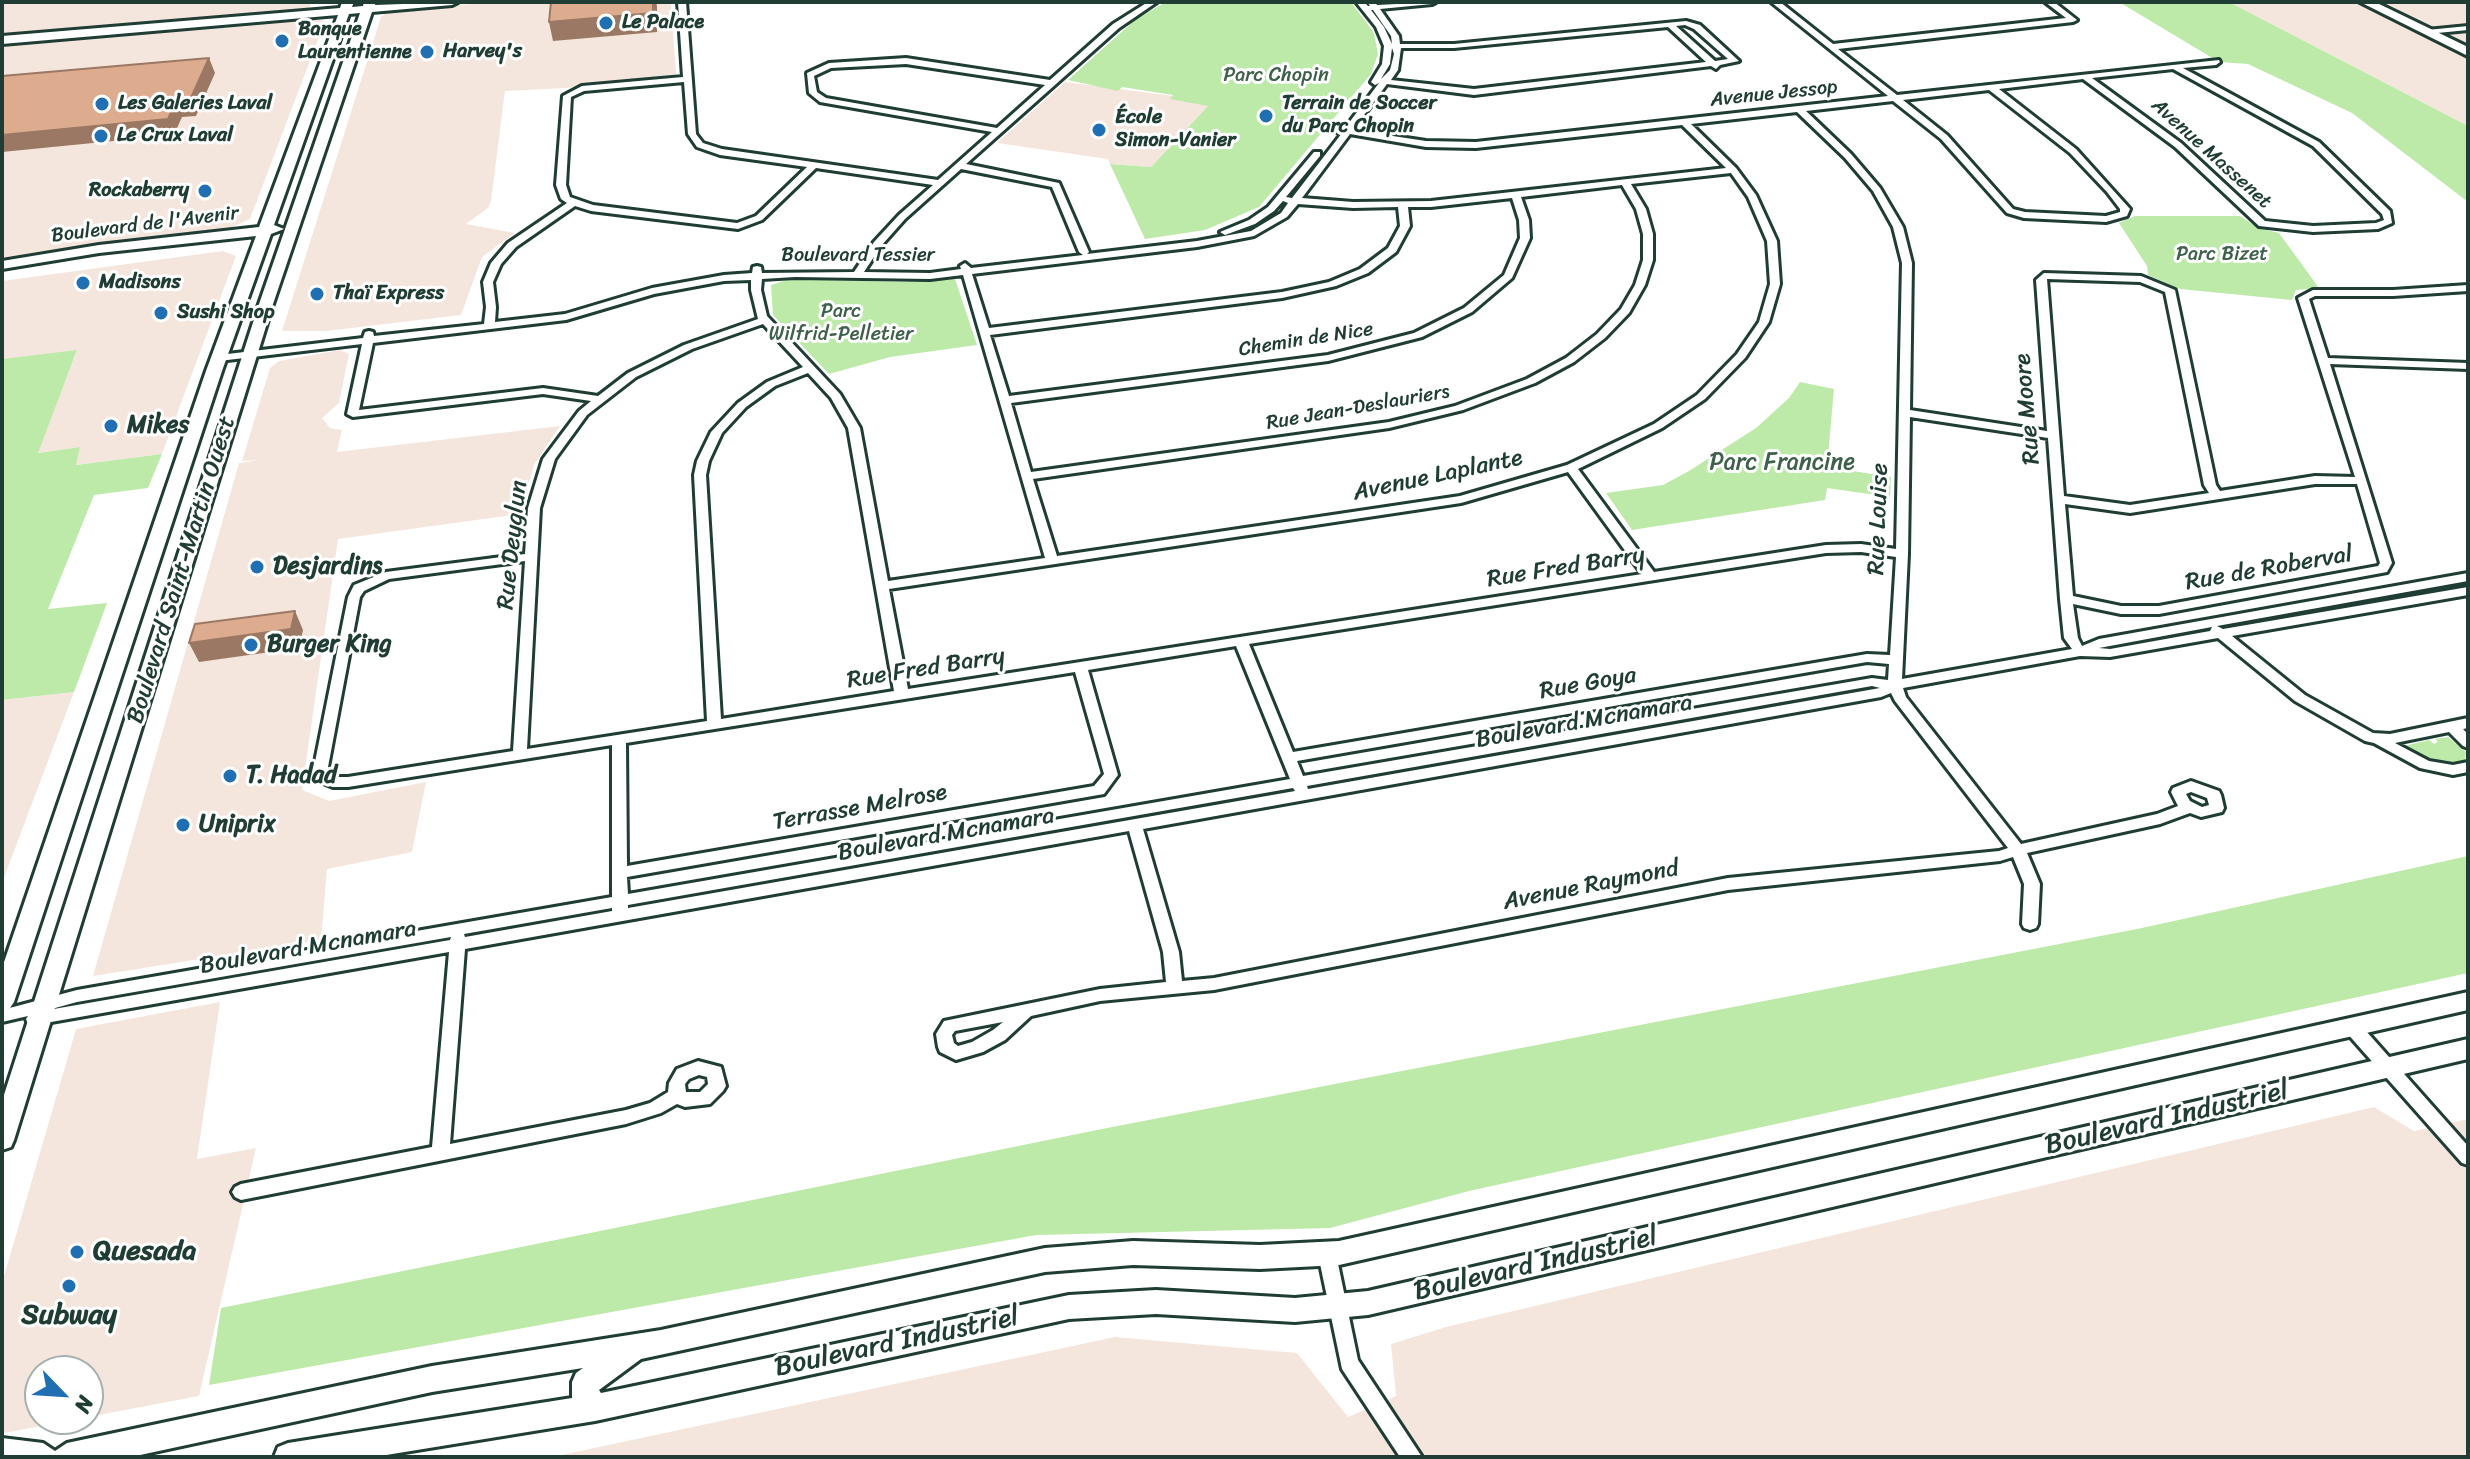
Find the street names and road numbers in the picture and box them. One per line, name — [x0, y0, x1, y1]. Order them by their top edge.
street label: Avenue Jessop — [1709, 75, 1839, 113]
street label: Avenue Massenet — [2146, 94, 2276, 214]
street label: Boulevard de l'Avenir — [50, 202, 240, 248]
street label: Boulevard Tessier — [781, 244, 935, 268]
street label: Chemin de Nice — [1237, 318, 1375, 362]
street label: Rue Moore — [2009, 352, 2047, 466]
street label: Rue Jean-Deslauriers — [1264, 380, 1452, 436]
street label: Boulevard Saint-Martin Ouest — [121, 413, 243, 727]
street label: Avenue Laplante — [1351, 444, 1525, 508]
street label: Rue Louise — [1863, 462, 1895, 576]
street label: Rue Deyglun — [492, 479, 534, 611]
street label: Rue de Roberval — [2183, 540, 2355, 598]
street label: Rue Fred Barry — [1485, 541, 1647, 595]
street label: Rue Fred Barry — [845, 642, 1007, 696]
street label: Rue Goya — [1537, 661, 1639, 707]
street label: Boulevard Mcnamara — [1473, 689, 1695, 755]
street label: Terrasse Melrose — [771, 779, 949, 837]
street label: Boulevard Mcnamara — [835, 802, 1057, 868]
street label: Avenue Raymond — [1501, 855, 1681, 917]
street label: Boulevard Mcnamara — [197, 915, 419, 981]
street label: Boulevard Industriel — [2042, 1075, 2292, 1163]
street label: Boulevard Industriel — [1411, 1221, 1661, 1309]
street label: Boulevard Industriel — [772, 1301, 1022, 1385]

